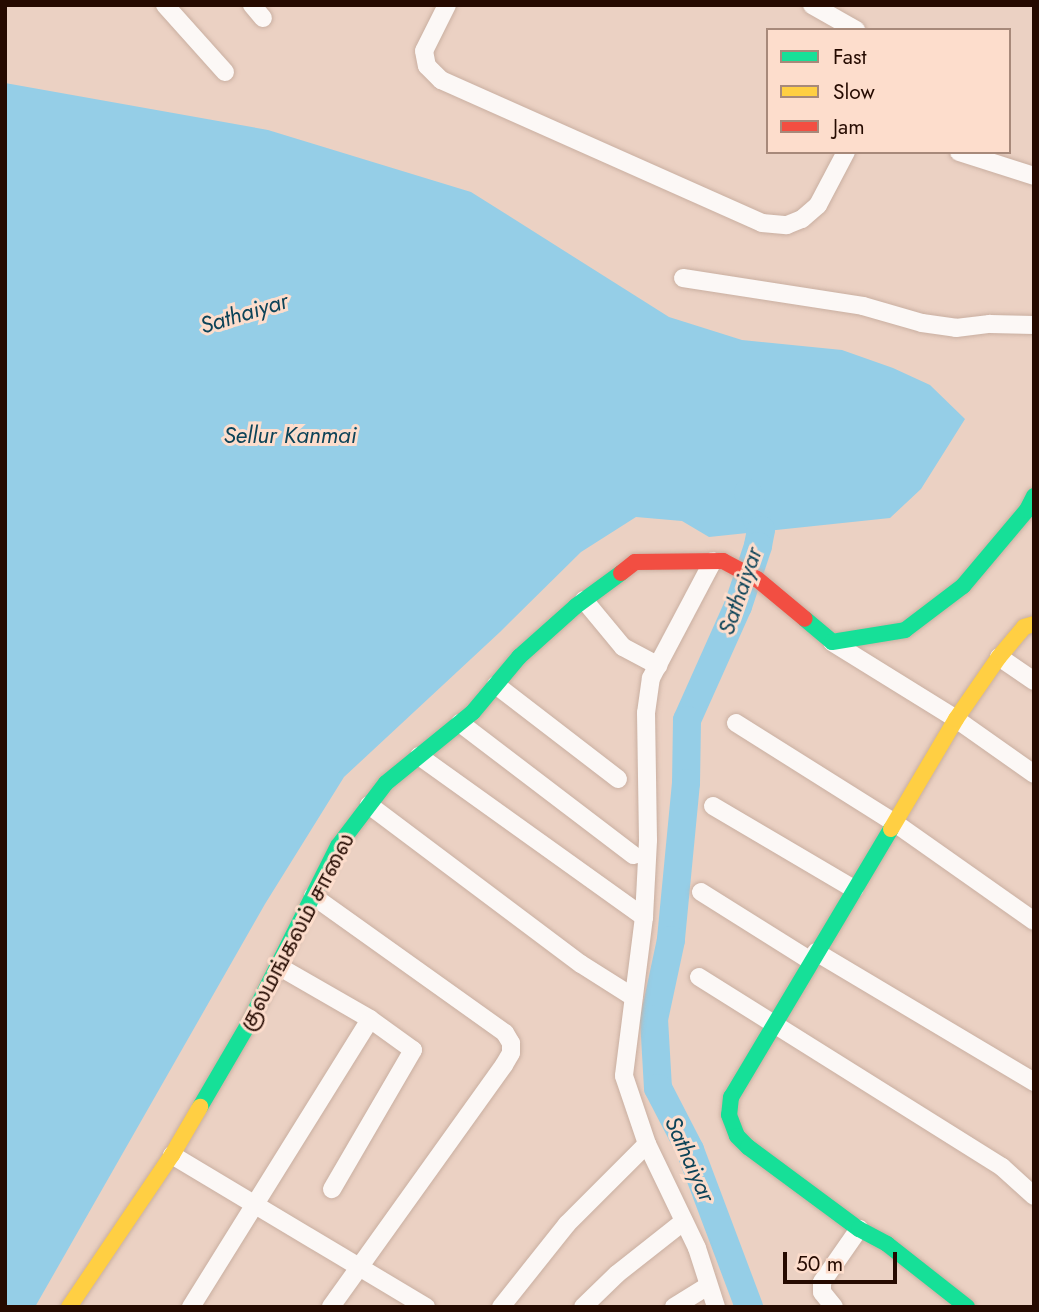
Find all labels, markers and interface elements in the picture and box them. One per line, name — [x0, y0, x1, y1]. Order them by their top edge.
legend — [766, 28, 1011, 154]
text: Fast — [833, 42, 866, 72]
text: Slow — [833, 77, 875, 107]
text: Jam — [833, 112, 865, 142]
water label: Sathaiyar — [197, 287, 291, 339]
water label: Sellur Kanmai — [223, 421, 357, 449]
water label: Sathaiyar — [712, 544, 768, 638]
street label: குலமங்கலம் சாலை — [234, 829, 360, 1035]
water label: Sathaiyar — [659, 1112, 721, 1206]
scale bar — [787, 1238, 901, 1282]
text: 50 m — [796, 1249, 843, 1279]

